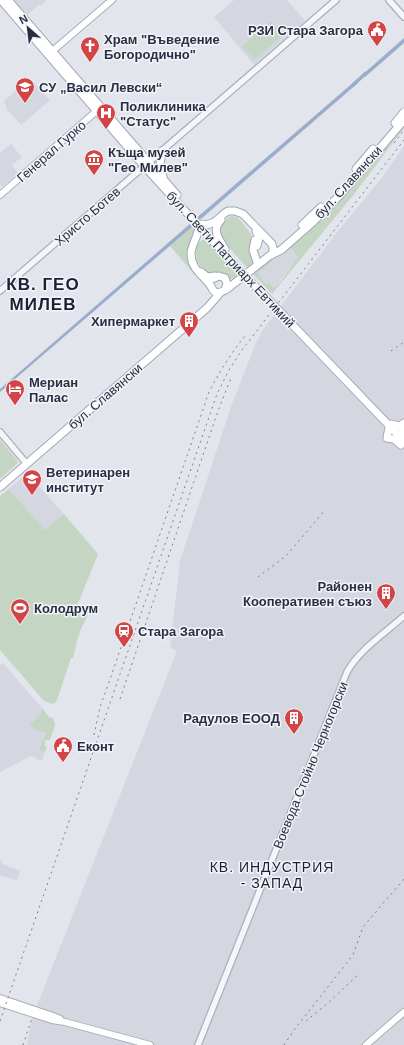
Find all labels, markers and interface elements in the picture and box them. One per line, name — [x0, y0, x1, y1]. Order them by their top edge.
north arrow — [8, 8, 48, 48]
text: N — [17, 12, 30, 26]
public building icon: РЗИ Стара Загора — [366, 19, 388, 47]
place label: РЗИ Стара Загора — [248, 23, 364, 38]
place label: Храм "Въведение Богородично" — [104, 32, 220, 62]
church icon: Храм "Въведение Богородично" — [79, 35, 101, 63]
school or university icon: СУ „Васил Левски“ — [14, 76, 36, 104]
place label: СУ „Васил Левски“ — [39, 80, 162, 95]
place label: Поликлиника "Статус" — [120, 99, 206, 129]
hospital icon: Поликлиника "Статус" — [95, 102, 117, 130]
street label: Генерал Гурко — [14, 117, 89, 185]
street label: бул. Славянски — [312, 143, 385, 222]
place label: Къща музей "Гео Милев" — [108, 145, 188, 175]
museum icon: Къща музей "Гео Милев" — [83, 148, 105, 176]
street label: Христо Ботев — [52, 184, 123, 249]
street label: бул. Свети Патриарх Евтимий — [163, 188, 298, 331]
district label: КВ. ГЕО МИЛЕВ — [6, 275, 80, 314]
building icon: Хипермаркет — [178, 310, 200, 338]
place label: Хипермаркет — [91, 314, 175, 329]
street label: бул. Славянски — [65, 360, 145, 432]
place label: Мериан Палас — [29, 375, 78, 405]
hotel icon: Мериан Палас — [4, 378, 26, 406]
place label: Ветеринарен институт — [46, 465, 130, 495]
school or university icon: Ветеринарен институт — [21, 468, 43, 496]
place label: Районен Кооперативен съюз — [243, 579, 373, 609]
building icon: Районен Кооперативен съюз — [375, 582, 397, 610]
sports icon: Колодрум — [9, 597, 31, 625]
place label: Колодрум — [34, 601, 98, 616]
station icon: Стара Загора — [113, 620, 135, 648]
place label: Стара Загора — [138, 624, 224, 639]
street label: Воевода Стойно Черногорски — [270, 679, 351, 851]
building icon: Радулов ЕООД — [283, 707, 305, 735]
place label: Радулов ЕООД — [183, 711, 281, 726]
public building icon: Еконт — [52, 735, 74, 763]
place label: Еконт — [77, 739, 114, 754]
district label: КВ. ИНДУСТРИЯ - ЗАПАД — [210, 859, 334, 891]

